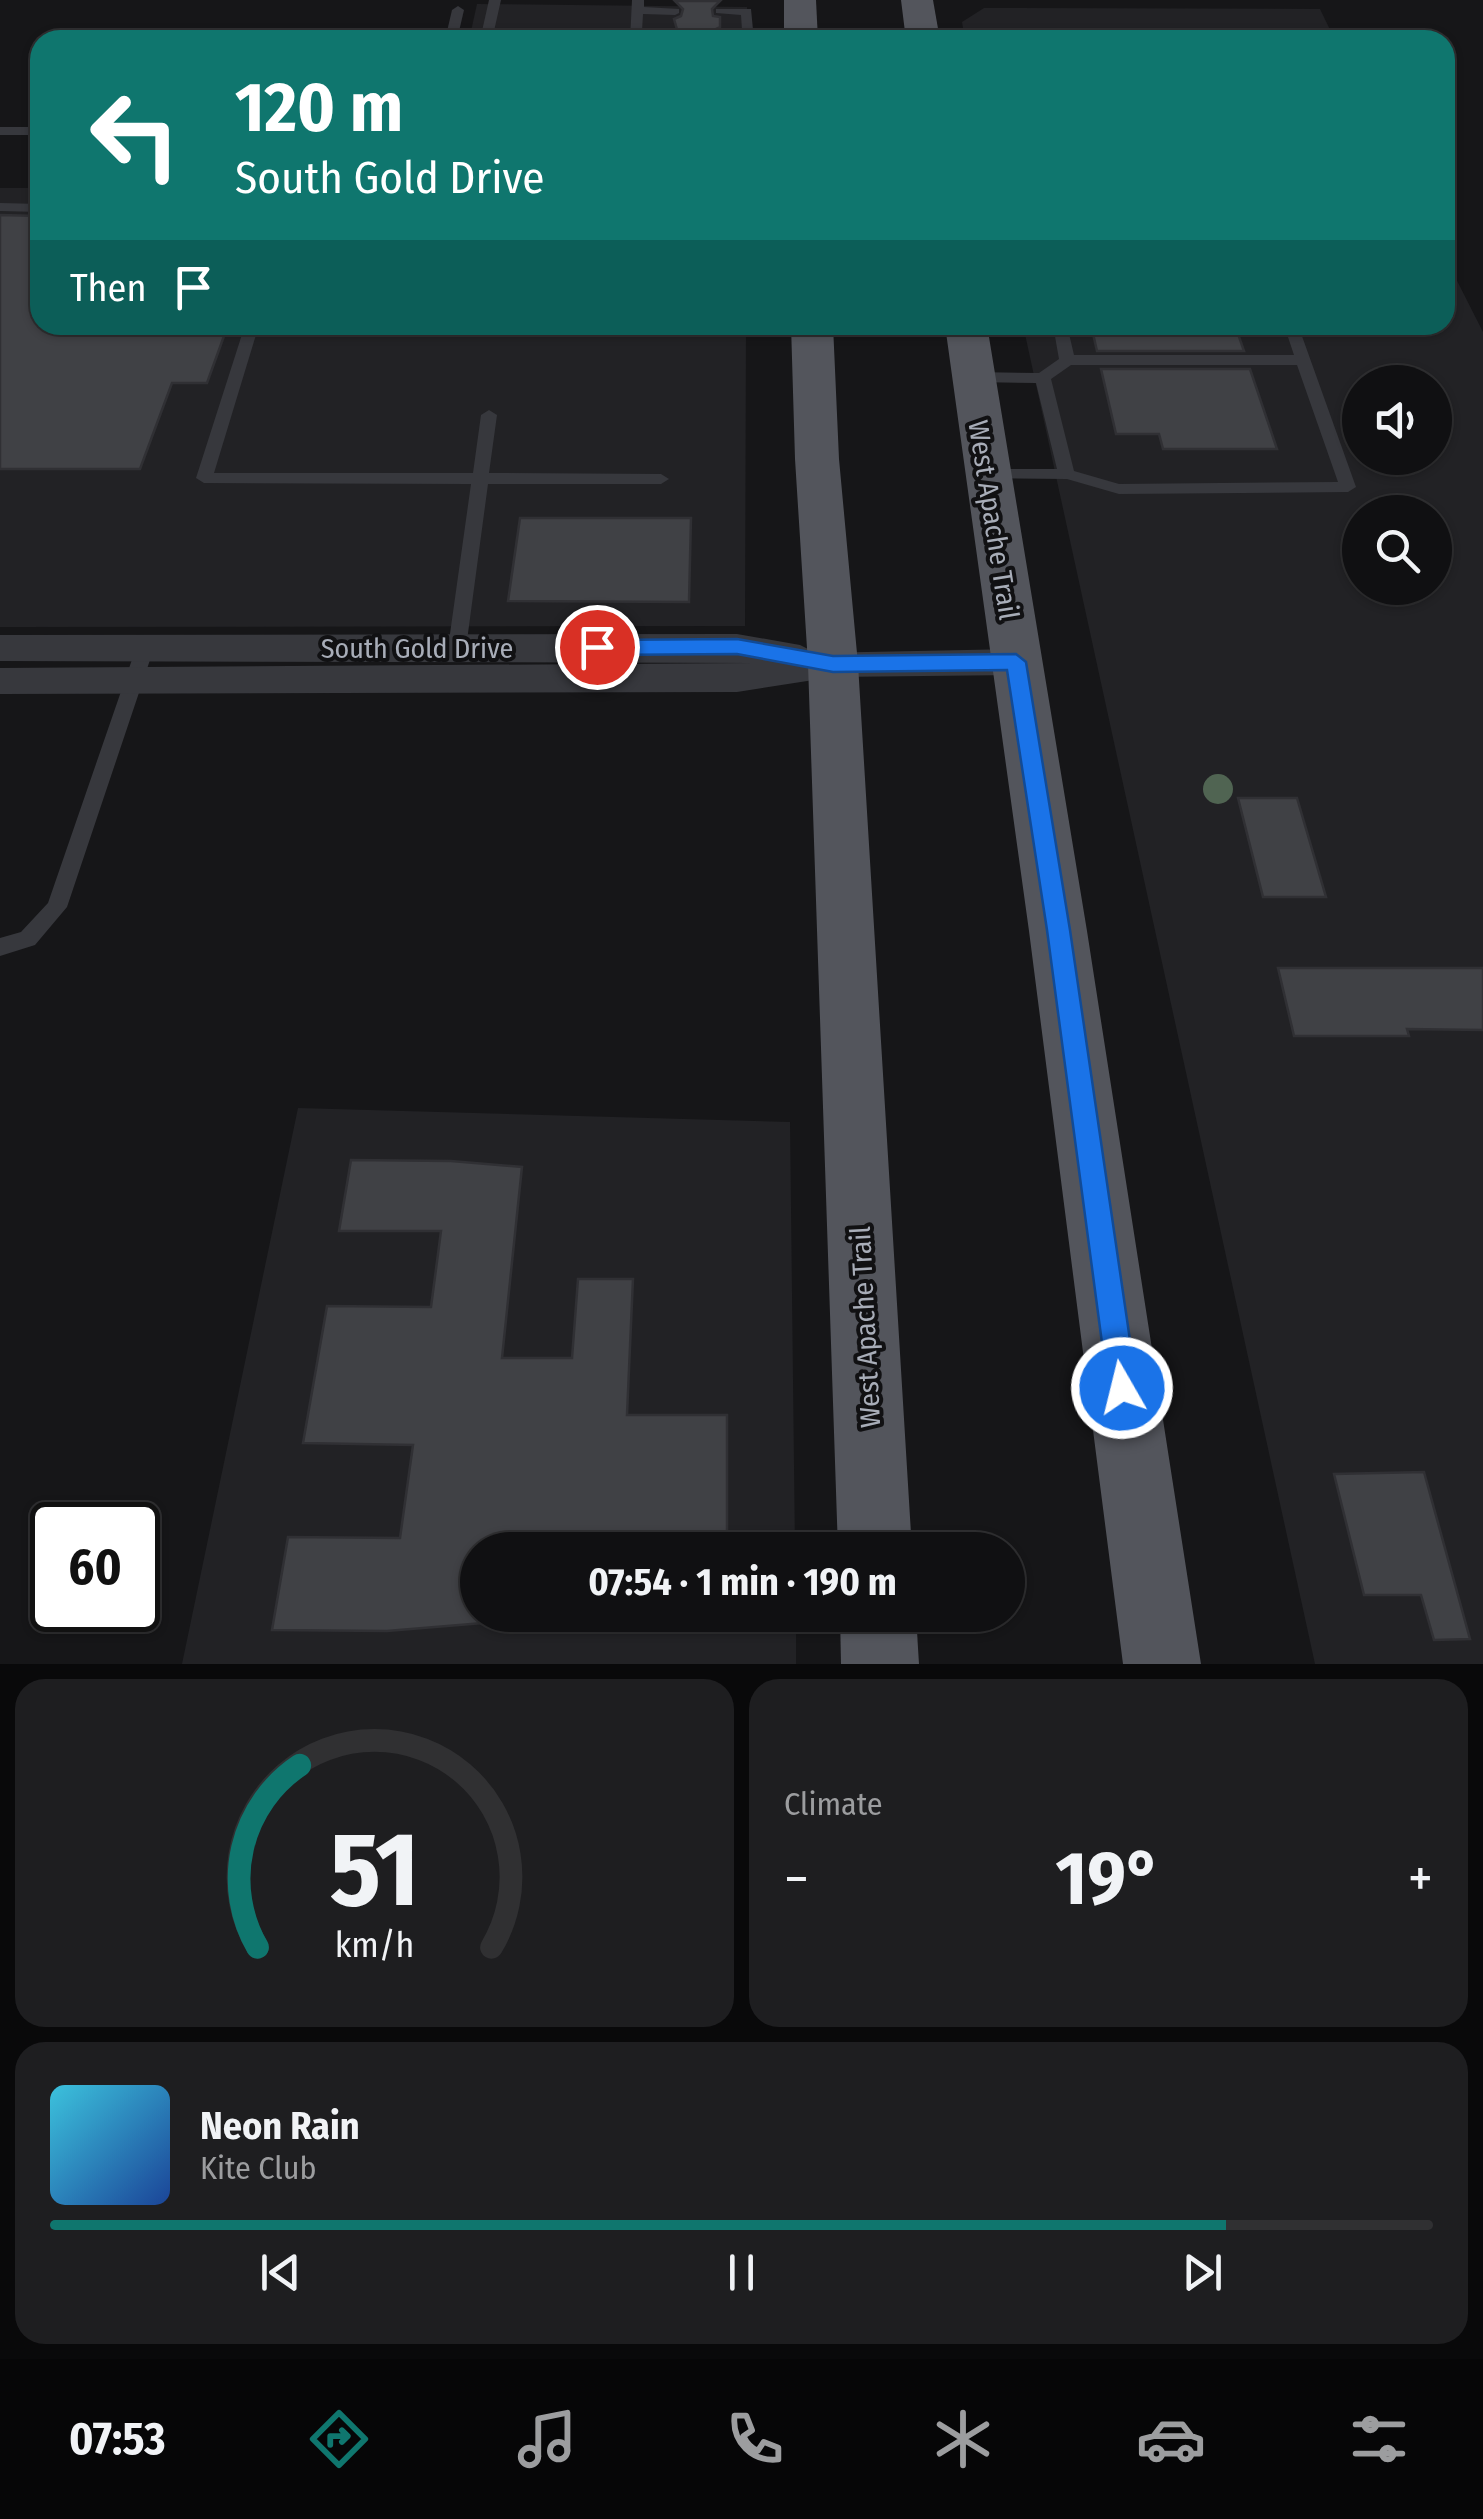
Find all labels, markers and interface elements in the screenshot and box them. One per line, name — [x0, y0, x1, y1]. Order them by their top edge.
text: 120 m — [235, 66, 403, 150]
icon: left — [70, 70, 200, 200]
text: South Gold Drive — [235, 151, 545, 205]
icon: arrive — [166, 260, 221, 315]
text: Then — [70, 265, 146, 311]
map controls — [1342, 365, 1452, 605]
button: sound — [1342, 365, 1452, 475]
street label: West Apache Trail — [961, 418, 1026, 622]
button: search — [1342, 495, 1452, 605]
pin — [555, 605, 640, 690]
icon: arrive — [570, 620, 625, 675]
street label: South Gold Drive — [321, 632, 513, 665]
street label: West Apache Trail — [844, 1225, 887, 1429]
position arrow — [1070, 1336, 1174, 1440]
speed limit sign: 60 — [30, 1502, 160, 1632]
text: 07:54 · 1 min · 190 m — [588, 1559, 897, 1605]
text: Climate — [784, 1785, 883, 1823]
text: 51 — [330, 1808, 419, 1933]
text: 19° — [1056, 1834, 1161, 1924]
text: − — [784, 1846, 809, 1912]
text: + — [1408, 1846, 1433, 1912]
text: km/h — [335, 1924, 414, 1966]
text: Neon Rain — [200, 2103, 360, 2149]
text: Kite Club — [200, 2149, 316, 2187]
icon: previous — [253, 2245, 308, 2300]
icon: pause — [714, 2245, 769, 2300]
icon: next — [1175, 2245, 1230, 2300]
icon: directions — [304, 2404, 374, 2474]
icon: music — [512, 2404, 582, 2474]
icon: phone — [720, 2404, 790, 2474]
icon: climate — [928, 2404, 998, 2474]
icon: car — [1136, 2404, 1206, 2474]
icon: filters — [1344, 2404, 1414, 2474]
text: 07:53 — [69, 2412, 166, 2466]

